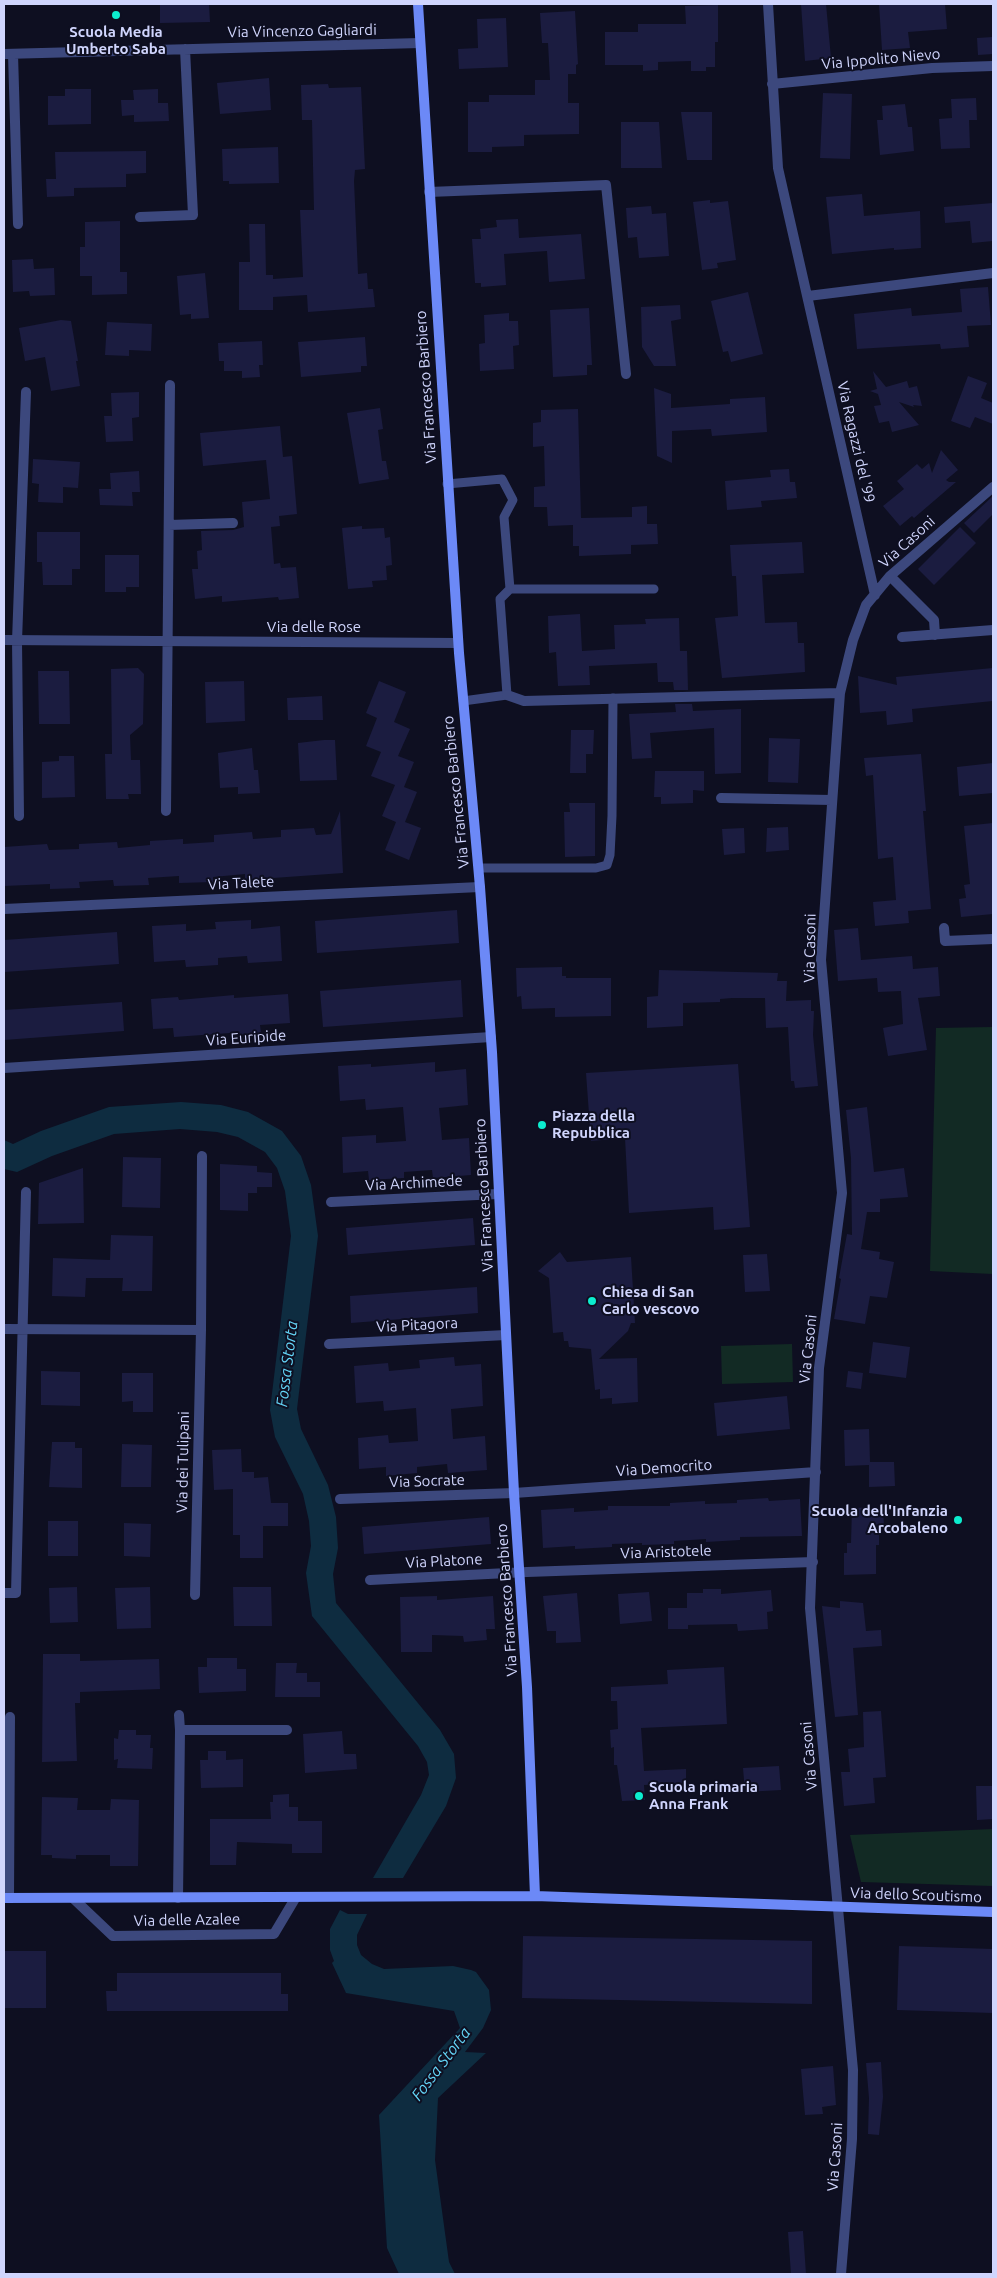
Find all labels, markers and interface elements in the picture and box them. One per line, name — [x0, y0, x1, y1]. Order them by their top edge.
marker: Scuola Media Umberto Saba — [110, 9, 122, 21]
street label: Via Vincenzo Gagliardi — [227, 21, 377, 41]
place label: Scuola Media Umberto Saba — [66, 23, 166, 58]
street label: Via Ippolito Nievo — [821, 45, 941, 73]
street label: Via Francesco Barbiero — [412, 310, 440, 464]
street label: Via Ragazzi del '99 — [833, 380, 879, 504]
street label: Via Casoni — [875, 512, 939, 572]
street label: Via delle Rose — [267, 618, 361, 636]
street label: Via Francesco Barbiero — [439, 715, 473, 869]
street label: Via Talete — [207, 872, 275, 894]
street label: Via Casoni — [800, 913, 820, 983]
street label: Via Euripide — [205, 1026, 287, 1050]
place label: Piazza della Repubblica — [552, 1107, 635, 1142]
street label: Via Francesco Barbiero — [471, 1118, 497, 1272]
marker: Piazza della Repubblica — [536, 1119, 548, 1131]
street label: Via Archimede — [365, 1171, 463, 1195]
place label: Chiesa di San Carlo vescovo — [602, 1283, 700, 1318]
marker: Chiesa di San Carlo vescovo — [586, 1295, 598, 1307]
street label: Via Pitagora — [376, 1314, 458, 1336]
street label: Via Casoni — [795, 1314, 821, 1384]
water label: Fossa Storta — [272, 1320, 302, 1408]
street label: Via dei Tulipani — [173, 1411, 193, 1513]
street label: Via Democrito — [615, 1456, 713, 1480]
street label: Via Socrate — [389, 1471, 465, 1491]
place label: Scuola dell'Infanzia Arcobaleno — [812, 1502, 948, 1537]
marker: Scuola dell'Infanzia Arcobaleno — [952, 1514, 964, 1526]
street label: Via Francesco Barbiero — [493, 1523, 521, 1677]
street label: Via Aristotele — [620, 1541, 712, 1563]
street label: Via Platone — [405, 1550, 483, 1572]
street label: Via Casoni — [797, 1721, 821, 1791]
place label: Scuola primaria Anna Frank — [649, 1778, 758, 1813]
marker: Scuola primaria Anna Frank — [633, 1790, 645, 1802]
street label: Via dello Scoutismo — [850, 1884, 982, 1906]
street label: Via delle Azalee — [134, 1910, 240, 1930]
water label: Fossa Storta — [407, 2024, 475, 2104]
street label: Via Casoni — [824, 2122, 846, 2192]

